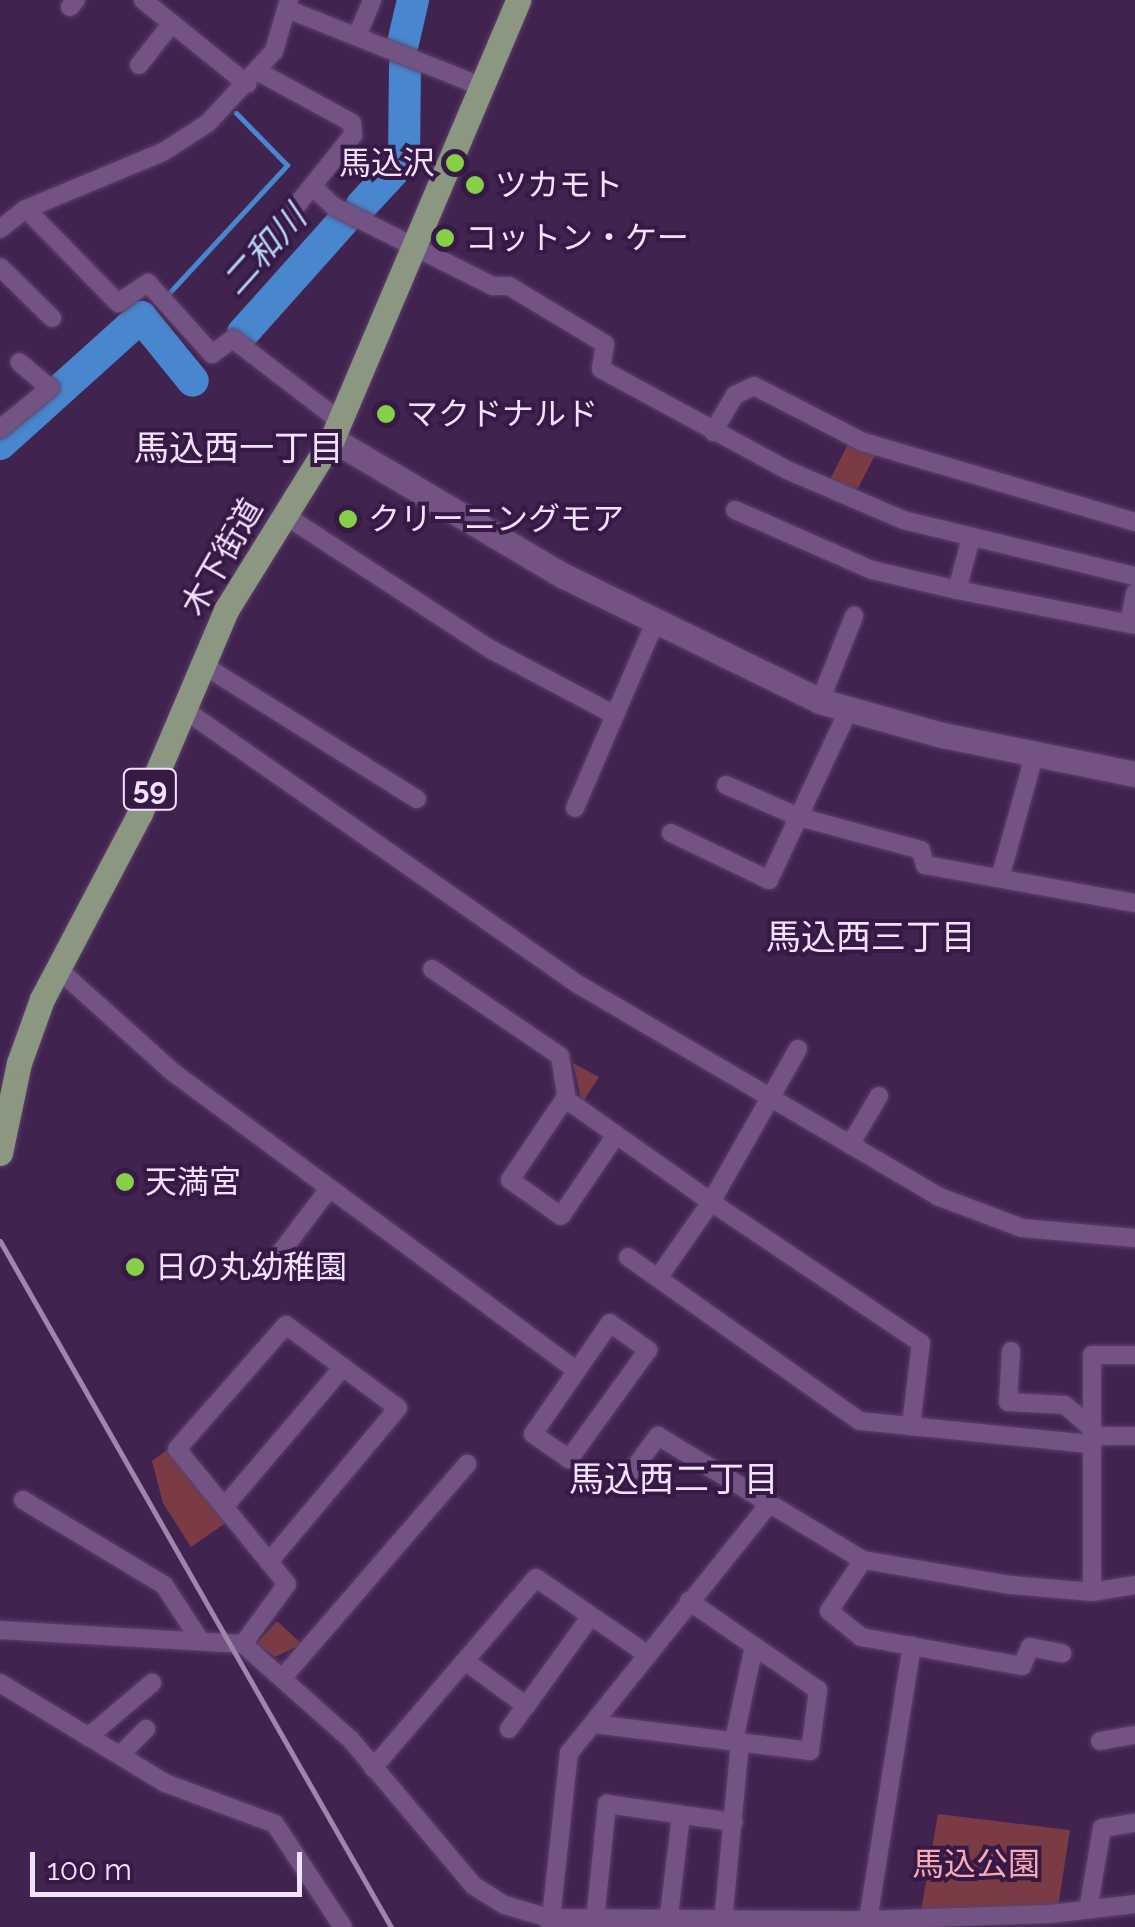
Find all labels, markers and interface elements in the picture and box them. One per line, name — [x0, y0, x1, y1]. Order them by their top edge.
place label: 馬込沢 — [339, 144, 435, 182]
marker: 馬込沢 — [444, 152, 466, 174]
place label: ツカモト — [495, 166, 623, 204]
marker: ツカモト — [464, 174, 486, 196]
water label: 二和川 — [213, 197, 315, 303]
place label: コットン・ケー — [465, 219, 689, 257]
marker: コットン・ケー — [434, 227, 456, 249]
place label: マクドナルド — [406, 395, 598, 433]
marker: マクドナルド — [375, 403, 397, 425]
district label: 馬込西一丁目 — [134, 427, 344, 469]
street label: 木下街道 — [173, 492, 271, 622]
place label: クリーニングモア — [368, 500, 624, 538]
marker: クリーニングモア — [337, 508, 359, 530]
road number: 59 — [122, 764, 178, 814]
district label: 馬込西三丁目 — [766, 916, 976, 958]
place label: 天満宮 — [145, 1163, 241, 1201]
marker: 天満宮 — [114, 1171, 136, 1193]
place label: 日の丸幼稚園 — [155, 1248, 347, 1286]
marker: 日の丸幼稚園 — [124, 1256, 146, 1278]
district label: 馬込西二丁目 — [569, 1458, 779, 1500]
scale bar — [35, 1832, 308, 1894]
park label: 馬込公園 — [912, 1845, 1040, 1883]
text: 100 m — [47, 1852, 132, 1887]

